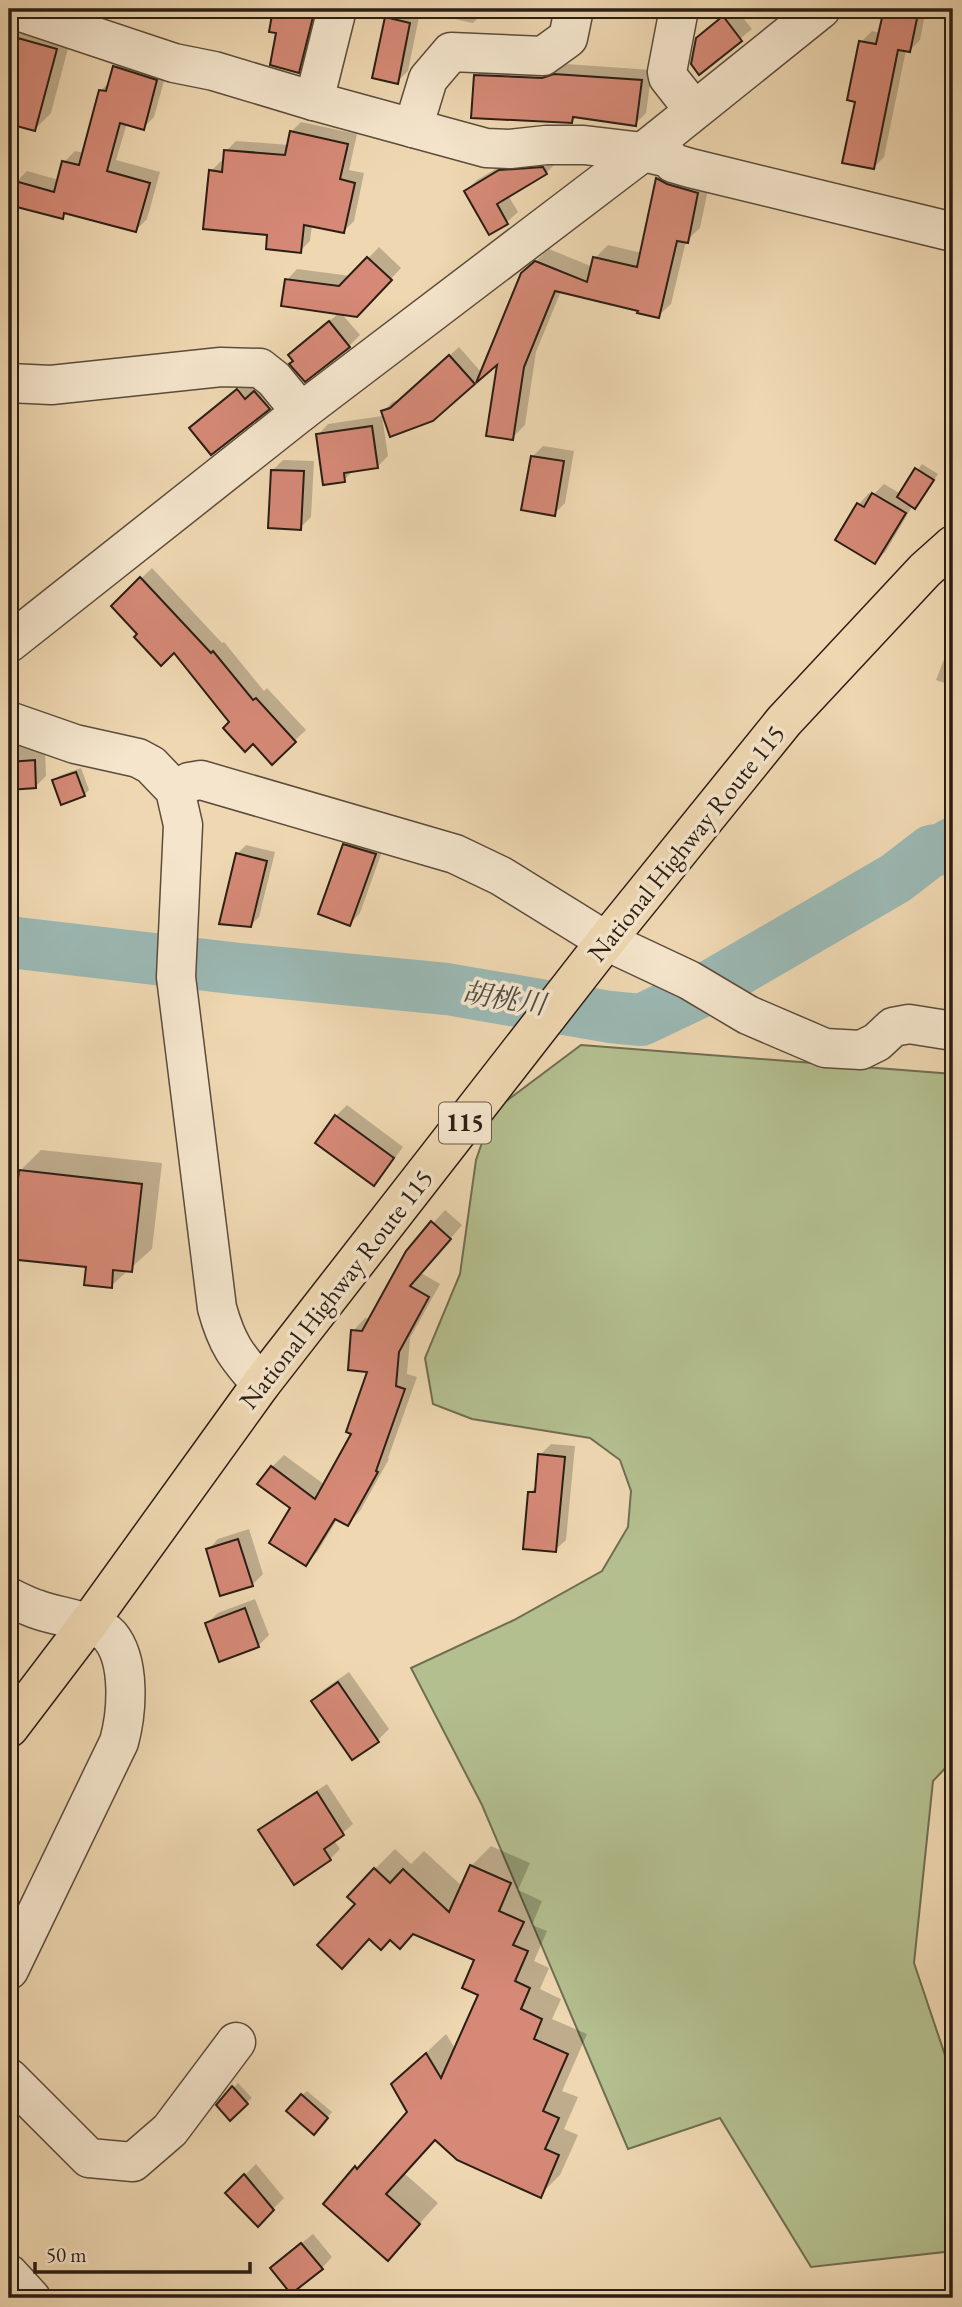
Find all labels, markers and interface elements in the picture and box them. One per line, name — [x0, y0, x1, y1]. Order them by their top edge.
street label: National Highway Route 115 — [580, 717, 792, 969]
water label: 胡桃川 — [460, 974, 551, 1023]
road number: 115 — [439, 1102, 491, 1143]
street label: National Highway Route 115 — [232, 1162, 440, 1416]
scale bar — [35, 2230, 250, 2274]
text: 50 m — [46, 2241, 87, 2268]

